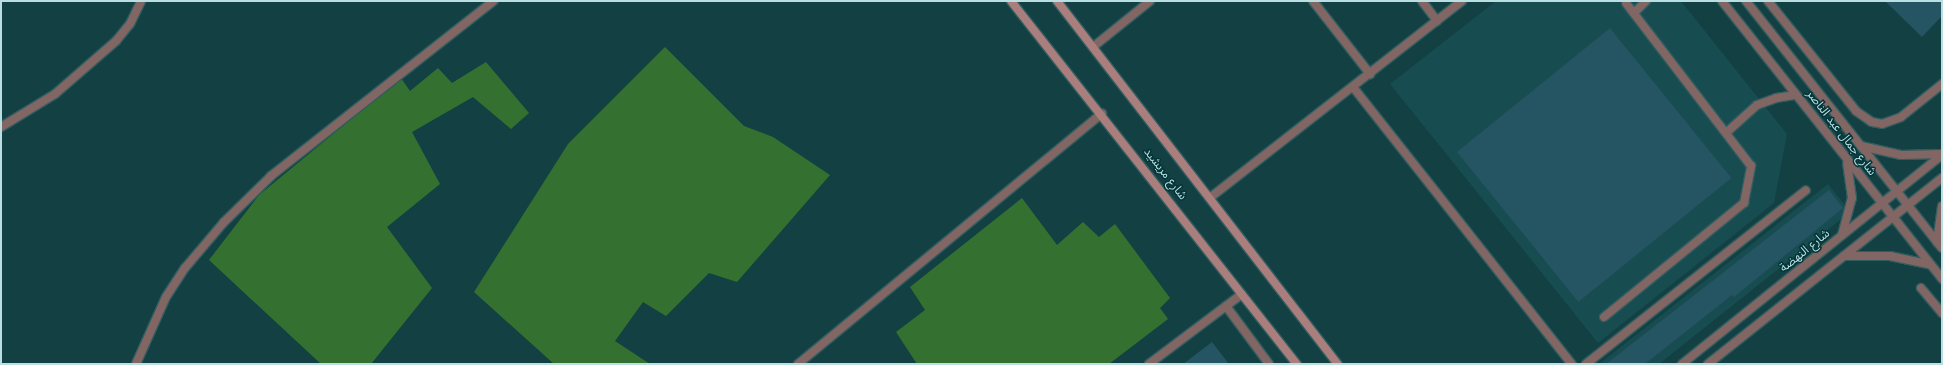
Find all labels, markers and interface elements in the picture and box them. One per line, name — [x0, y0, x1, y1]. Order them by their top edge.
street label: شارع جمال عبد الناصر — [1803, 87, 1879, 179]
street label: شارع مريشيد — [1140, 145, 1190, 203]
street label: شارع النهضة — [1777, 226, 1833, 276]

